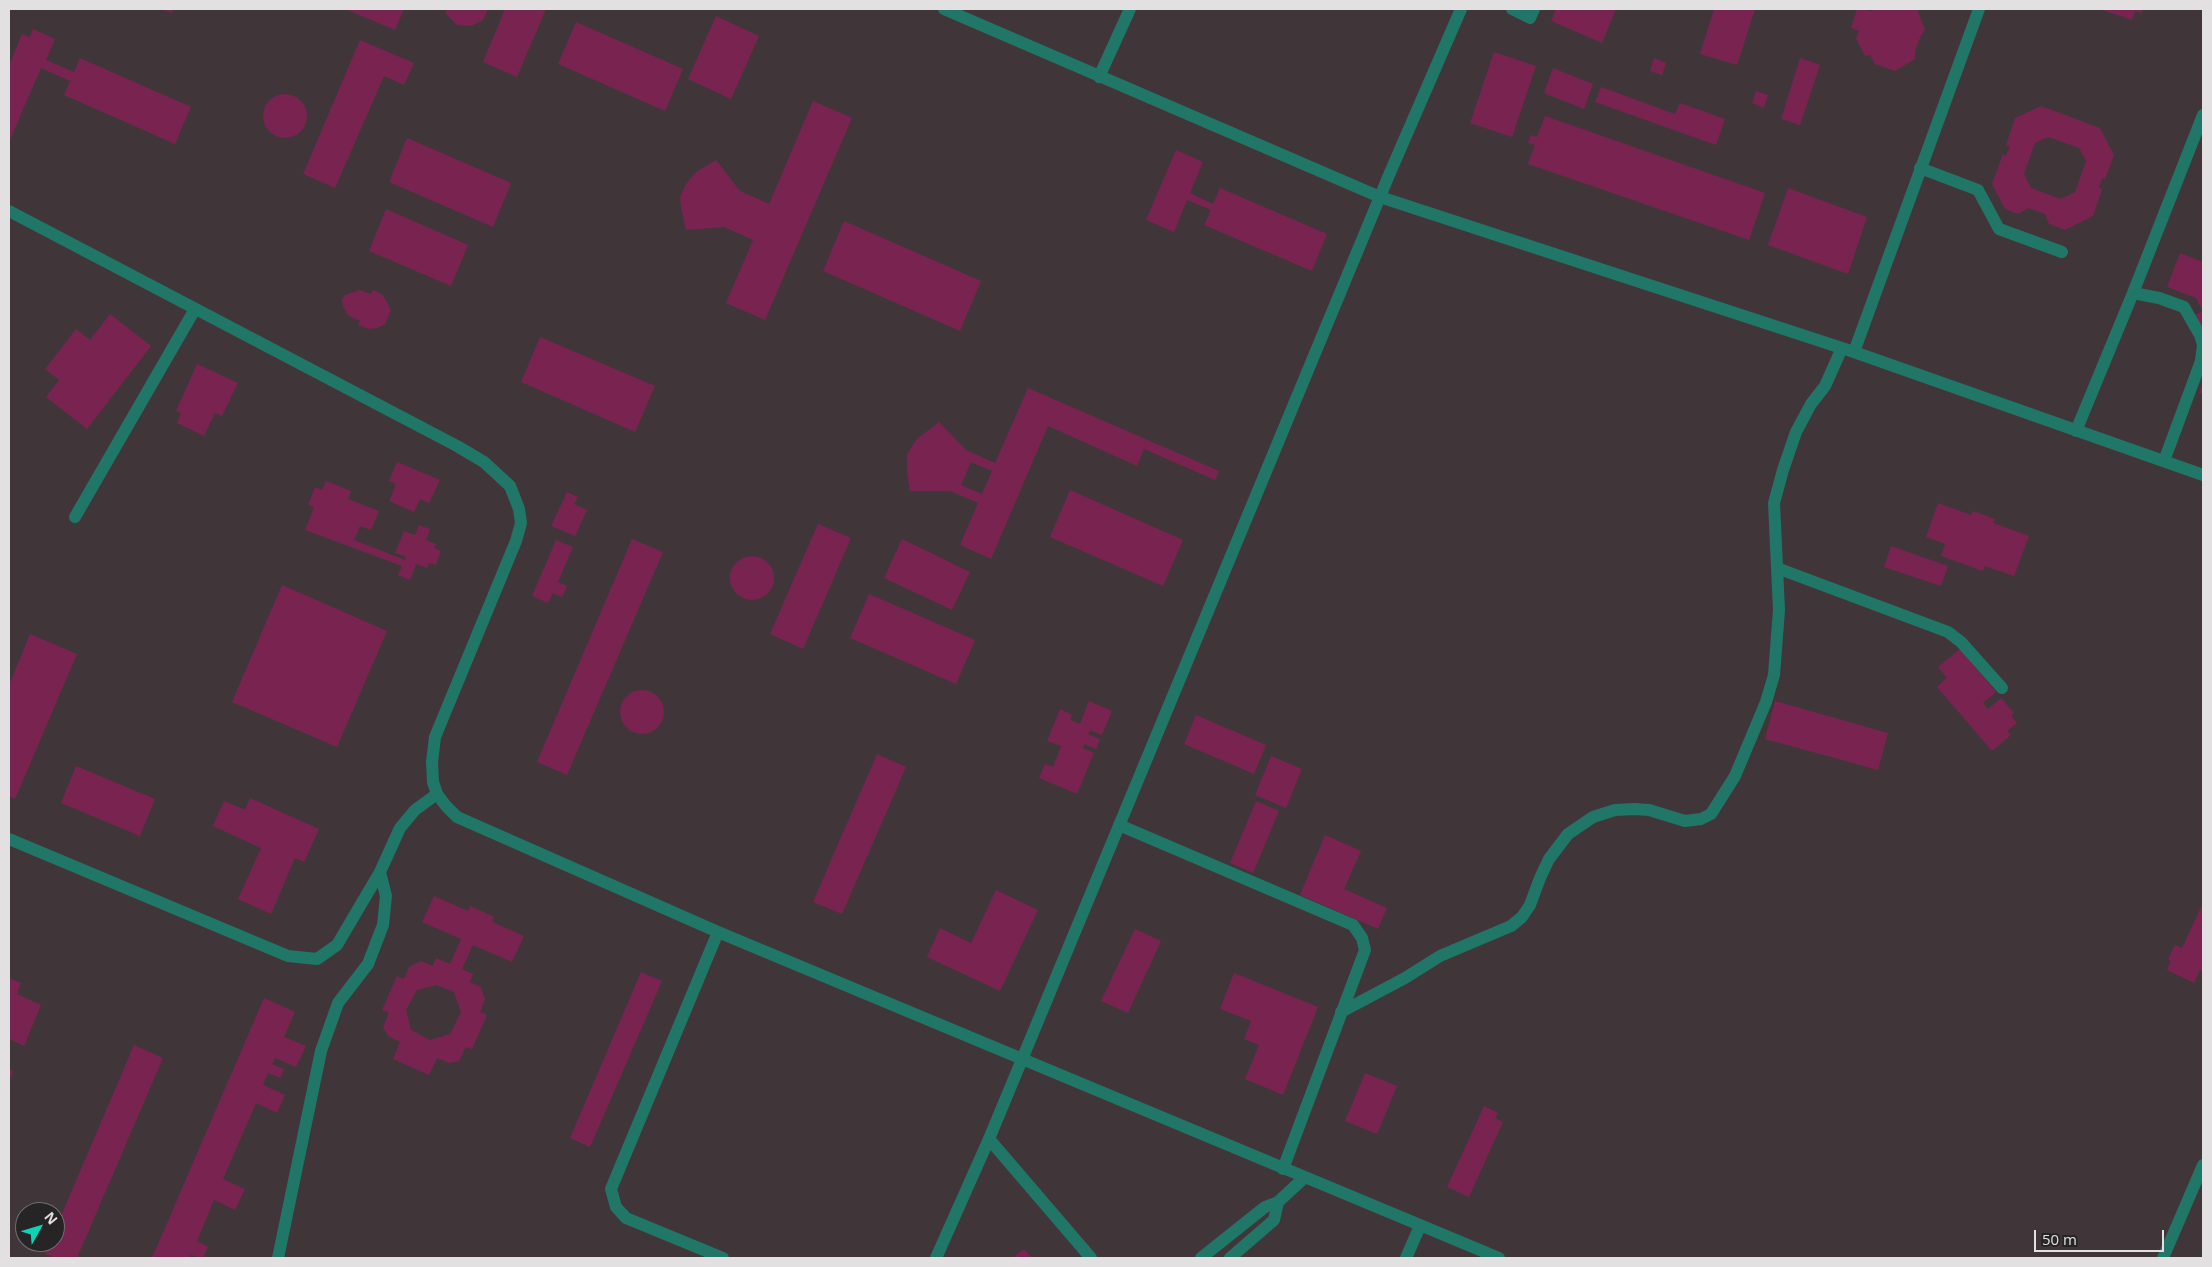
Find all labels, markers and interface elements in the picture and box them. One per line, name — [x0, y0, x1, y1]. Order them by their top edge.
north arrow — [15, 1202, 65, 1252]
text: N — [40, 1207, 62, 1228]
scale bar — [2037, 1220, 2167, 1252]
text: 50 m — [2042, 1229, 2077, 1249]

